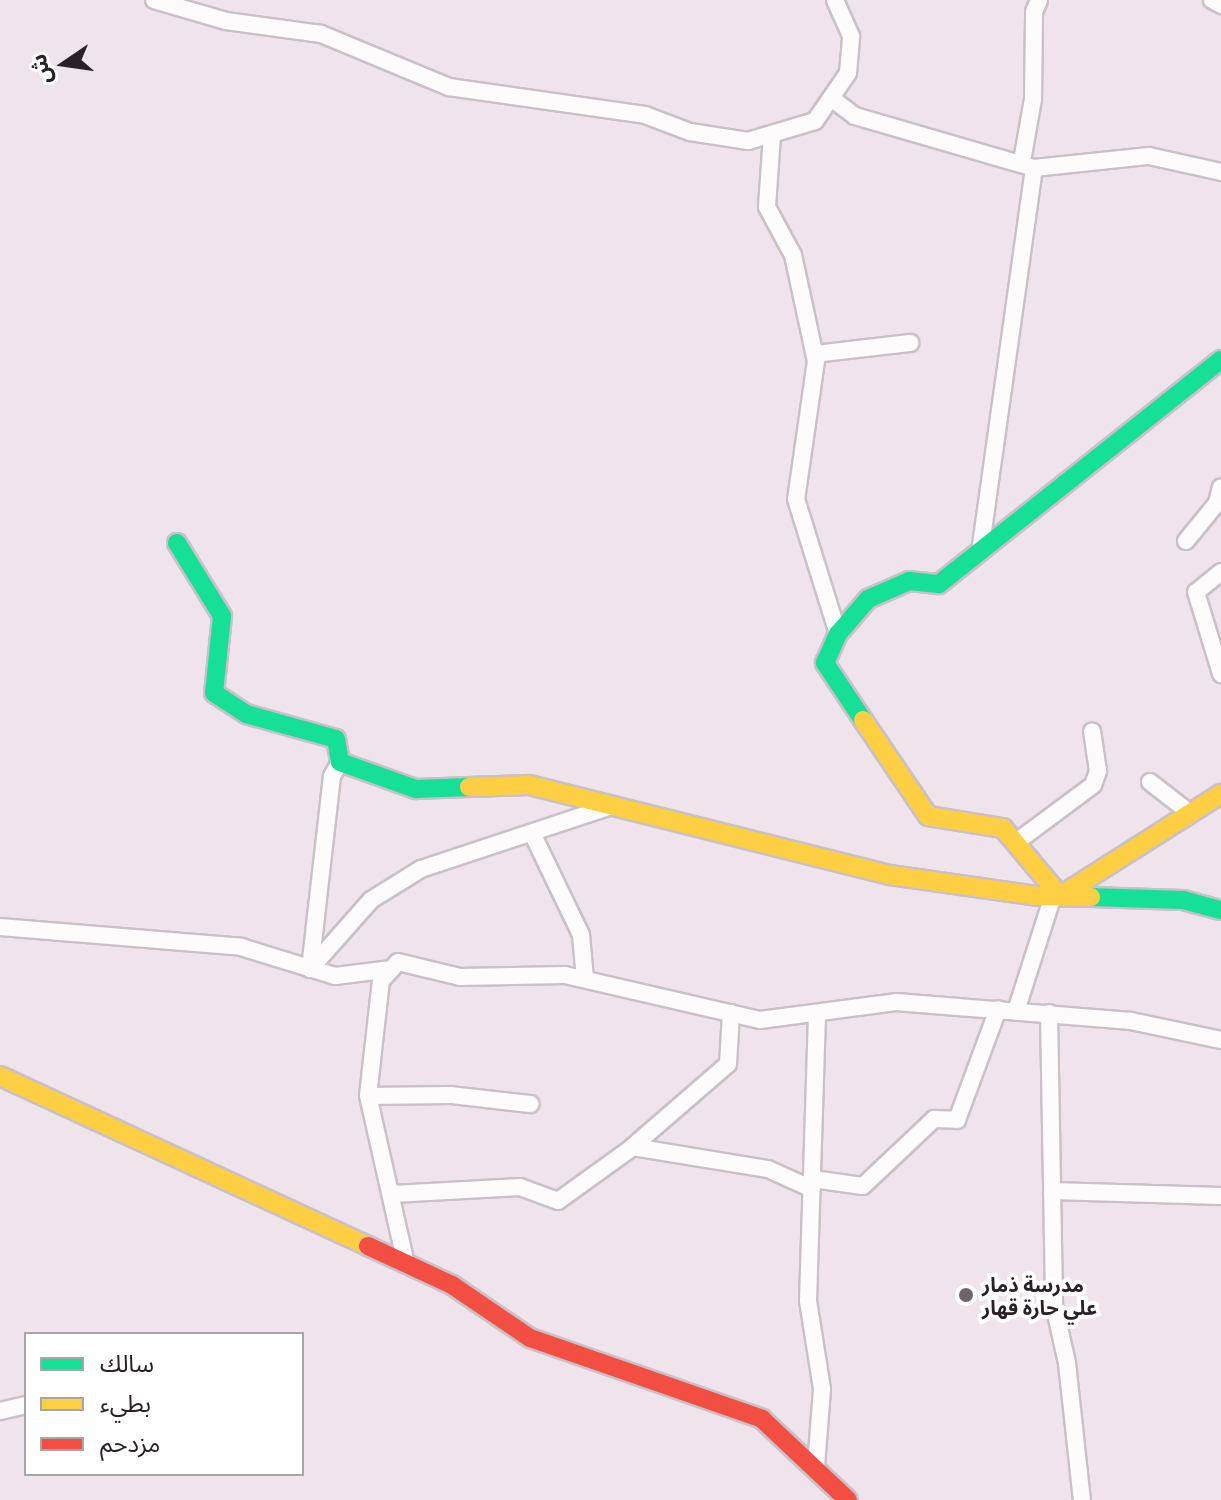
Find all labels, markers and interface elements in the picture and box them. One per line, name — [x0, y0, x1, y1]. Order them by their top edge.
north arrow — [24, 24, 104, 104]
text: ش — [23, 52, 58, 87]
place label: مدرسة ذمار علي حارة قهار — [982, 1272, 1097, 1319]
marker: مدرسة ذمار علي حارة قهار — [957, 1286, 975, 1304]
legend — [24, 1332, 304, 1476]
text: سالك — [100, 1347, 154, 1379]
text: بطيء — [100, 1387, 151, 1419]
text: مزدحم — [100, 1427, 160, 1459]

